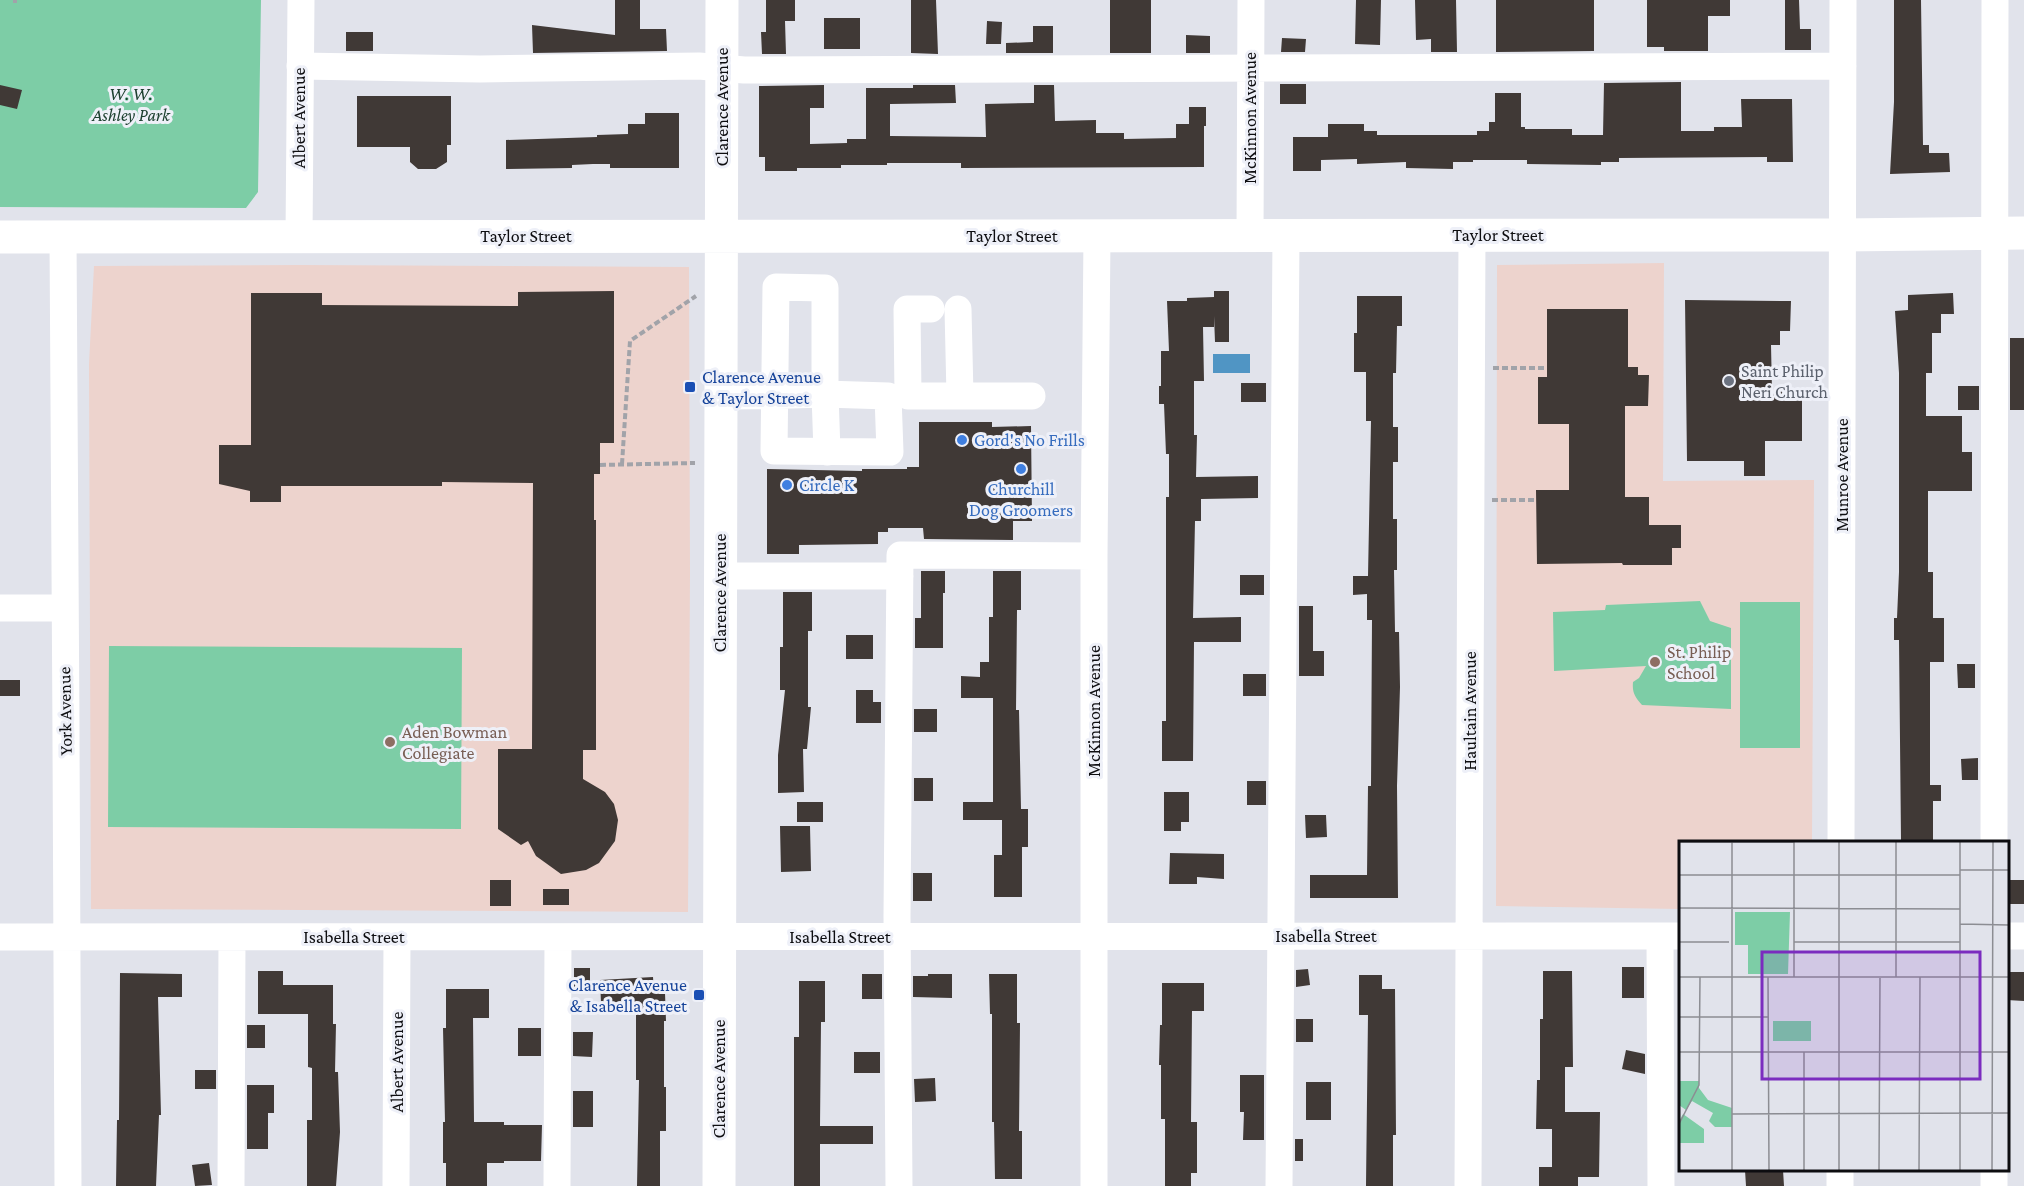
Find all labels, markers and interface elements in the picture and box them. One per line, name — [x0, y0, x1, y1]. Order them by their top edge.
street label: Clarence Avenue — [712, 47, 732, 166]
street label: McKinnon Avenue — [1240, 52, 1260, 184]
street label: Albert Avenue — [289, 67, 309, 168]
park label: W. W. Ashley Park — [91, 84, 171, 125]
street label: Taylor Street — [1452, 225, 1545, 245]
street label: Taylor Street — [480, 226, 573, 246]
street label: Taylor Street — [966, 226, 1059, 246]
place label: Saint Philip Neri Church — [1741, 361, 1828, 402]
place label: Clarence Avenue & Taylor Street — [702, 367, 821, 408]
marker: Saint Philip Neri Church — [1722, 374, 1736, 388]
marker: Clarence Avenue & Taylor Street — [683, 380, 697, 394]
street label: Munroe Avenue — [1832, 418, 1852, 532]
place label: Gord's No Frills — [974, 430, 1085, 450]
marker: Gord's No Frills — [955, 433, 969, 447]
marker: Churchill Dog Groomers — [1014, 462, 1028, 476]
place label: Circle K — [799, 475, 855, 495]
marker: Circle K — [780, 478, 794, 492]
place label: Churchill Dog Groomers — [969, 479, 1073, 520]
street label: Clarence Avenue — [710, 533, 730, 652]
place label: St. Philip School — [1667, 642, 1731, 683]
street label: McKinnon Avenue — [1084, 645, 1104, 777]
street label: Haultain Avenue — [1460, 651, 1480, 771]
marker: St. Philip School — [1648, 655, 1662, 669]
street label: York Avenue — [54, 667, 76, 755]
place label: Aden Bowman Collegiate — [402, 722, 507, 763]
marker: Aden Bowman Collegiate — [383, 735, 397, 749]
inset map — [1679, 841, 2009, 1171]
street label: Isabella Street — [1275, 926, 1378, 946]
street label: Isabella Street — [303, 927, 406, 947]
street label: Isabella Street — [789, 927, 892, 947]
place label: Clarence Avenue & Isabella Street — [568, 975, 688, 1016]
marker: Clarence Avenue & Isabella Street — [692, 988, 706, 1002]
street label: Albert Avenue — [387, 1011, 407, 1112]
street label: Clarence Avenue — [709, 1019, 729, 1138]

